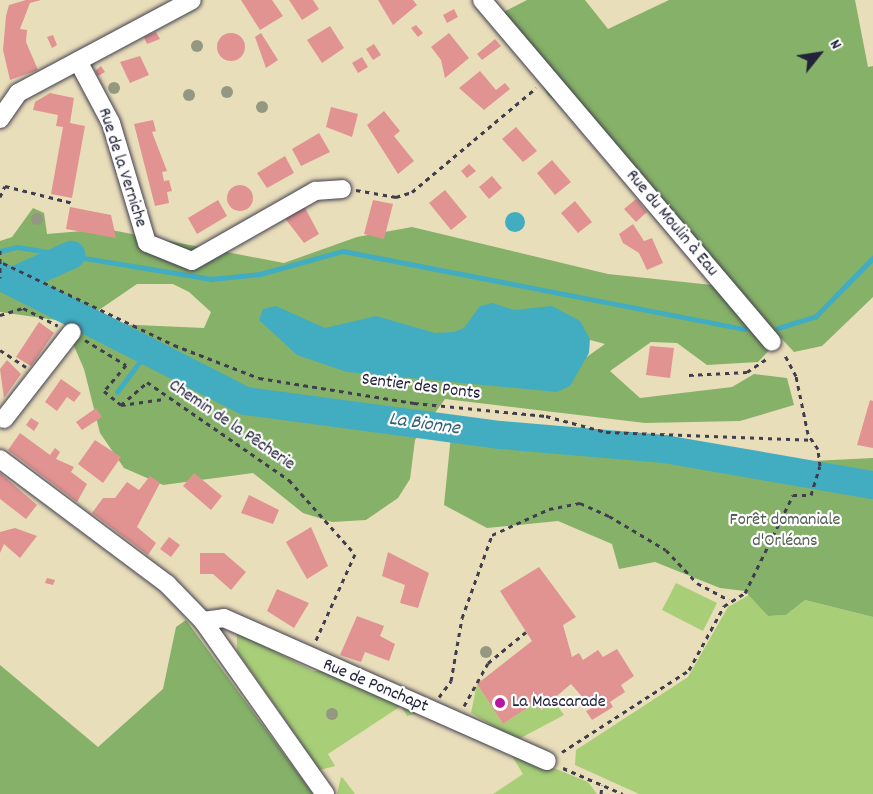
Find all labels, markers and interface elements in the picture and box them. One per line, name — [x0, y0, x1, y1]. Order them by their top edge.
north arrow — [789, 24, 849, 84]
text: N — [823, 36, 847, 54]
street label: Rue de la Verniche — [92, 106, 150, 230]
street label: Rue du Moulin à Eau — [620, 166, 722, 282]
street label: Sentier des Ponts — [360, 370, 482, 406]
street label: Chemin de la Pêcherie — [164, 376, 298, 476]
water label: La Bionne — [387, 408, 461, 442]
park label: Forêt domaniale d'Orléans — [730, 511, 840, 554]
street label: Rue de Ponchapt — [319, 655, 431, 719]
place label: La Mascarade — [512, 692, 606, 714]
marker: La Mascarade — [493, 696, 507, 710]

